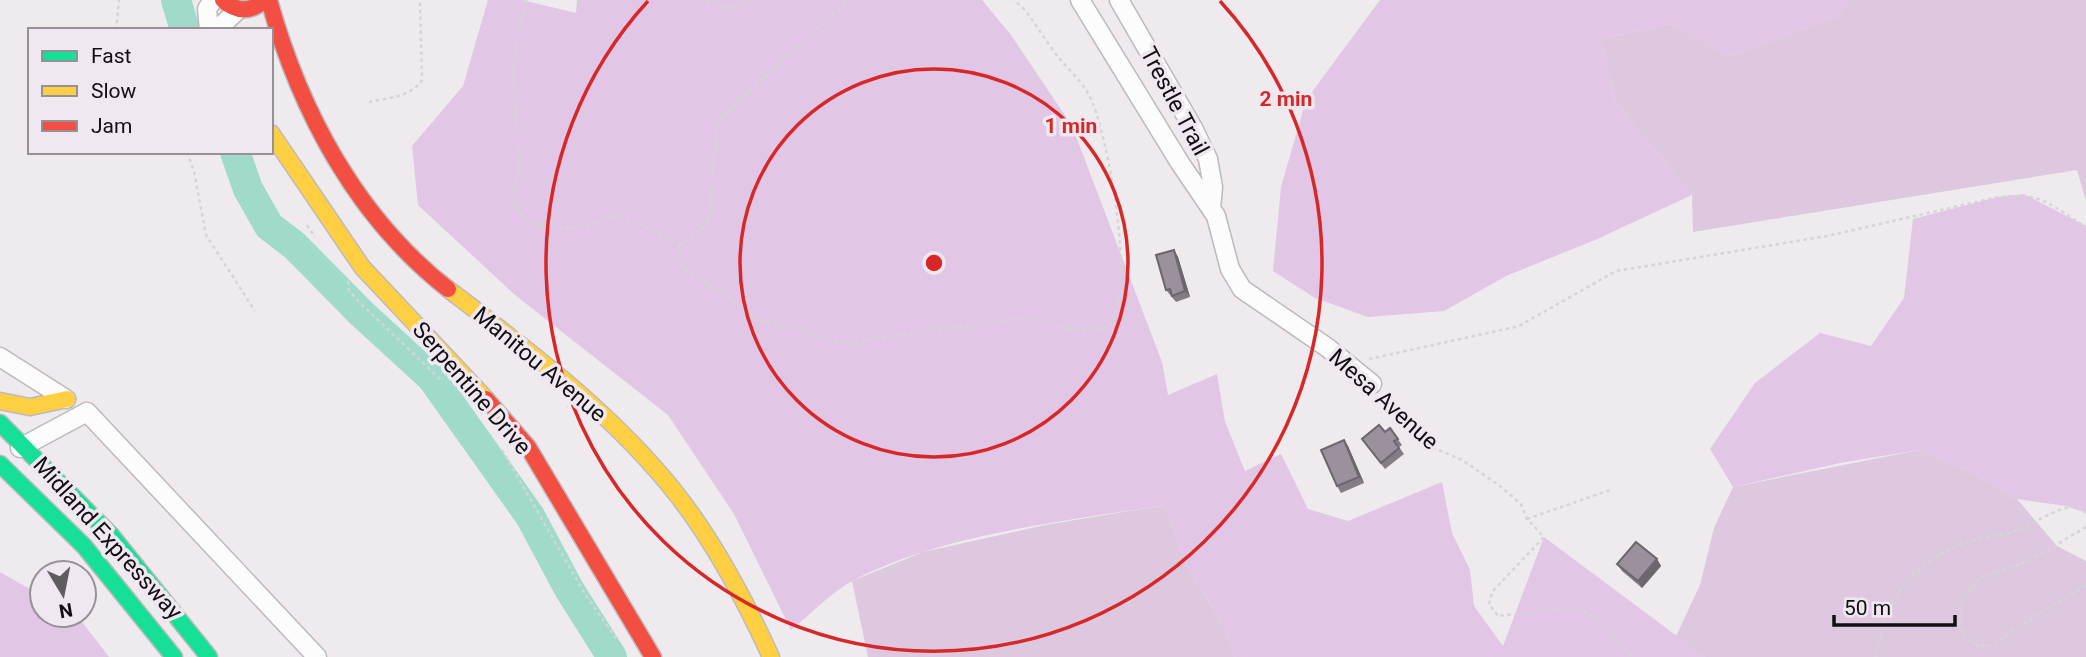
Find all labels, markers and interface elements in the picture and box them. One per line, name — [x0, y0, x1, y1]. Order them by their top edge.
legend — [28, 28, 273, 154]
street label: Trestle Trail — [1135, 42, 1214, 160]
text: Fast — [91, 44, 132, 68]
text: Slow — [91, 79, 137, 103]
text: 2 min — [1260, 87, 1312, 111]
text: Jam — [91, 114, 132, 138]
text: 1 min — [1045, 114, 1097, 138]
centre of rings — [922, 251, 946, 275]
street label: Manitou Avenue — [468, 301, 612, 428]
street label: Serpentine Drive — [407, 317, 537, 460]
street label: Mesa Avenue — [1324, 343, 1444, 455]
street label: Midland Expressway — [27, 451, 188, 625]
north arrow — [28, 559, 98, 629]
scale bar — [1834, 584, 1955, 628]
text: 50 m — [1844, 596, 1891, 620]
text: N — [57, 598, 74, 623]

